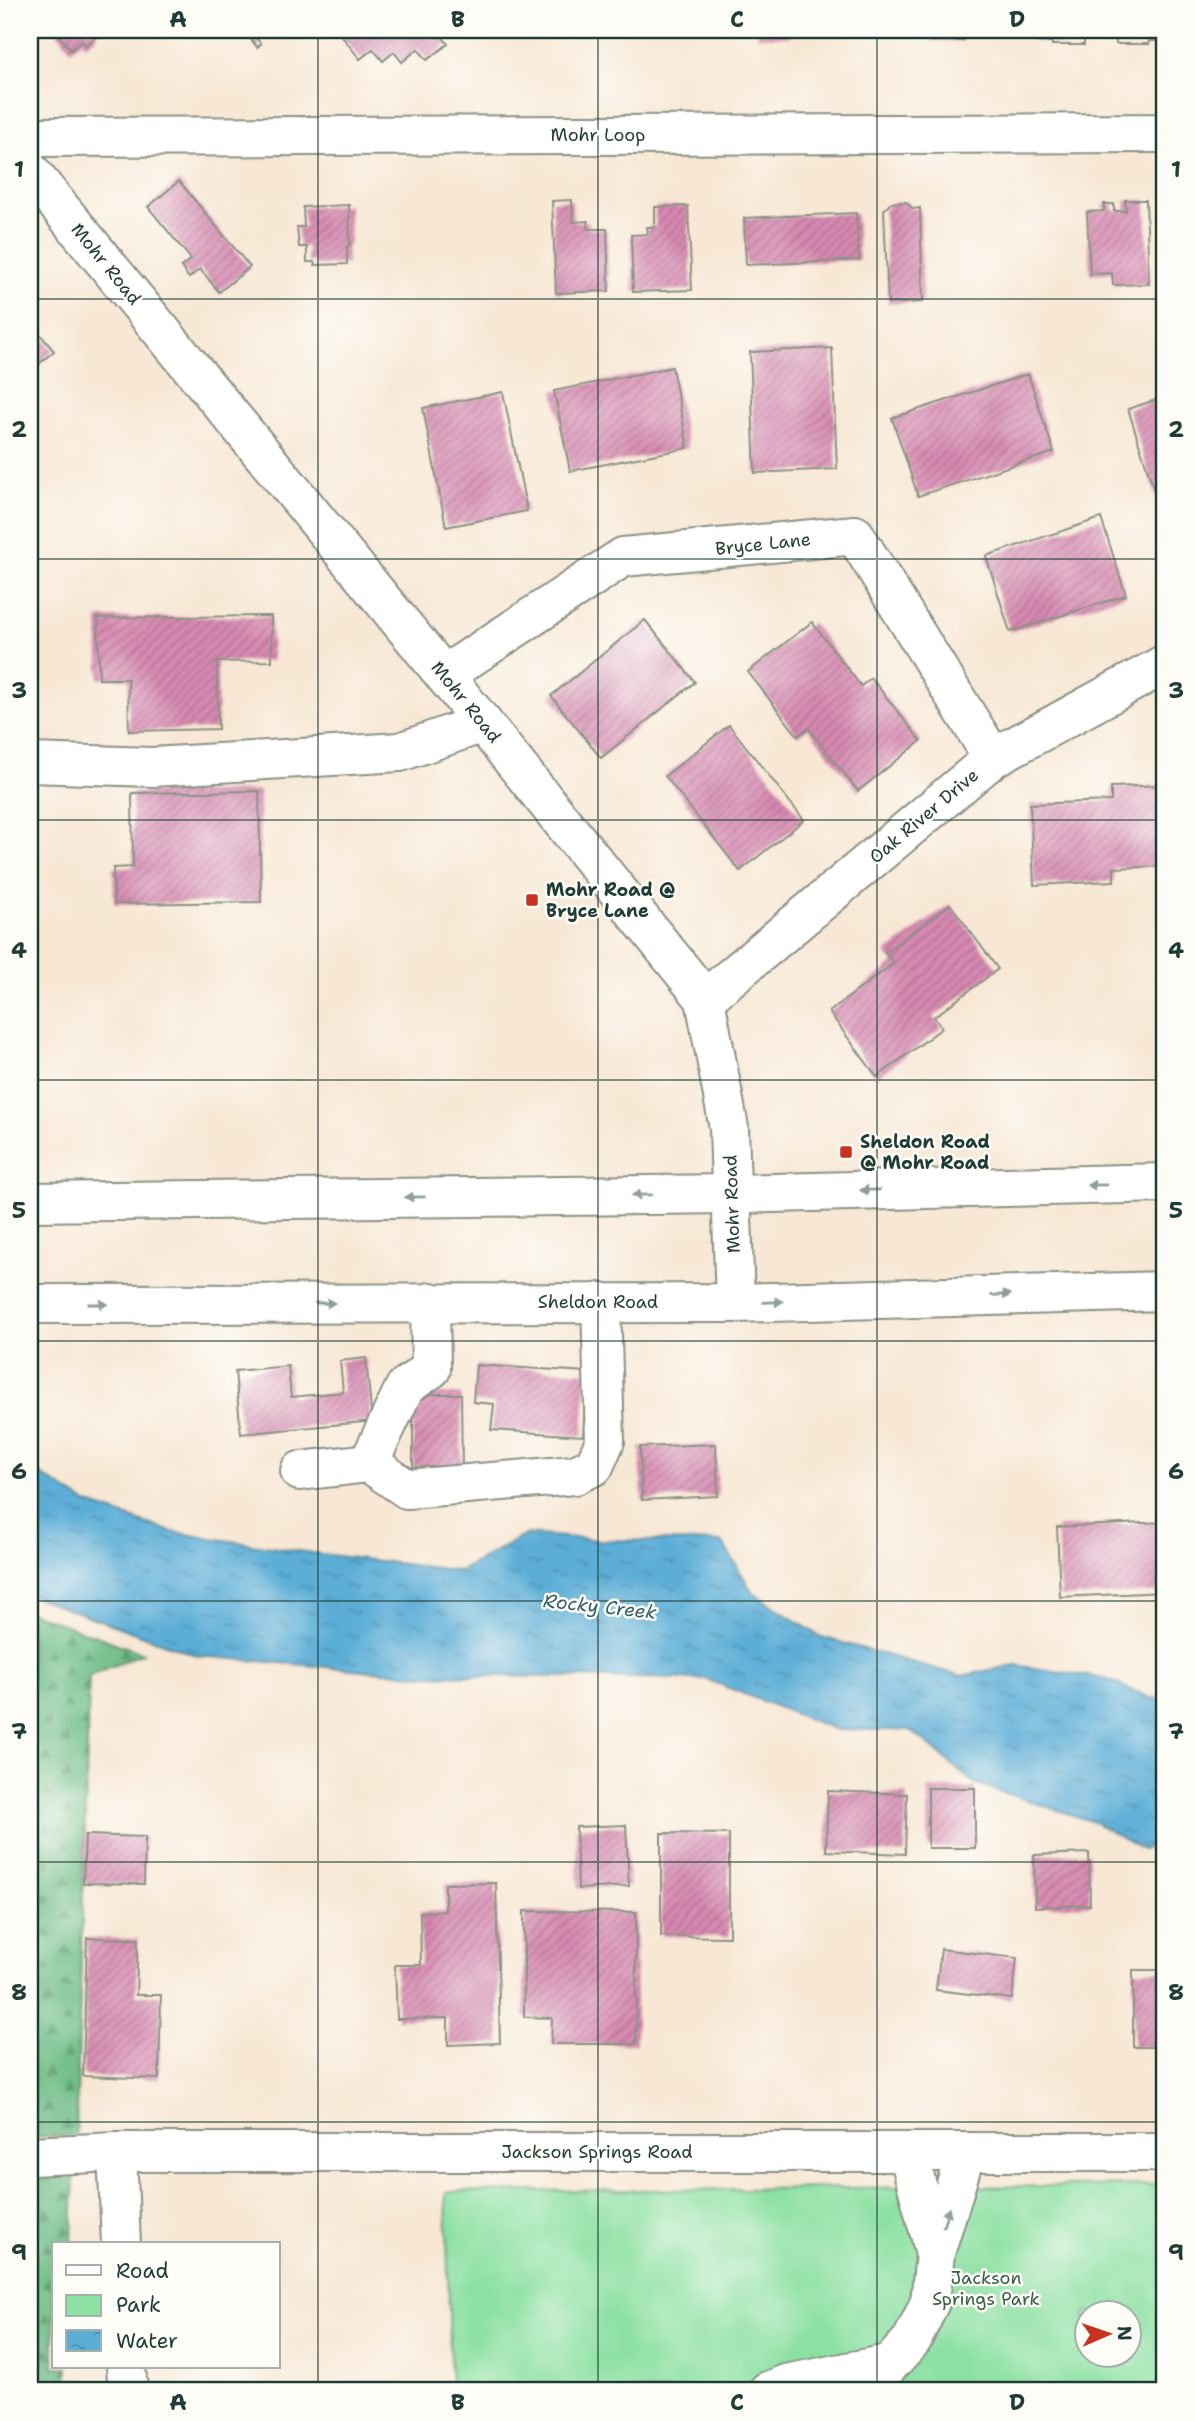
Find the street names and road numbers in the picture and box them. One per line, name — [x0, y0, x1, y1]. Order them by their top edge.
street label: Mohr Loop — [551, 123, 645, 147]
street label: Mohr Road — [66, 218, 146, 310]
street label: Bryce Lane — [714, 527, 812, 561]
street label: Mohr Road — [426, 656, 506, 748]
street label: Oak River Drive — [864, 763, 984, 869]
street label: Mohr Road — [718, 1154, 746, 1254]
street label: Sheldon Road — [538, 1290, 658, 1314]
street label: Jackson Springs Road — [501, 2140, 693, 2164]

